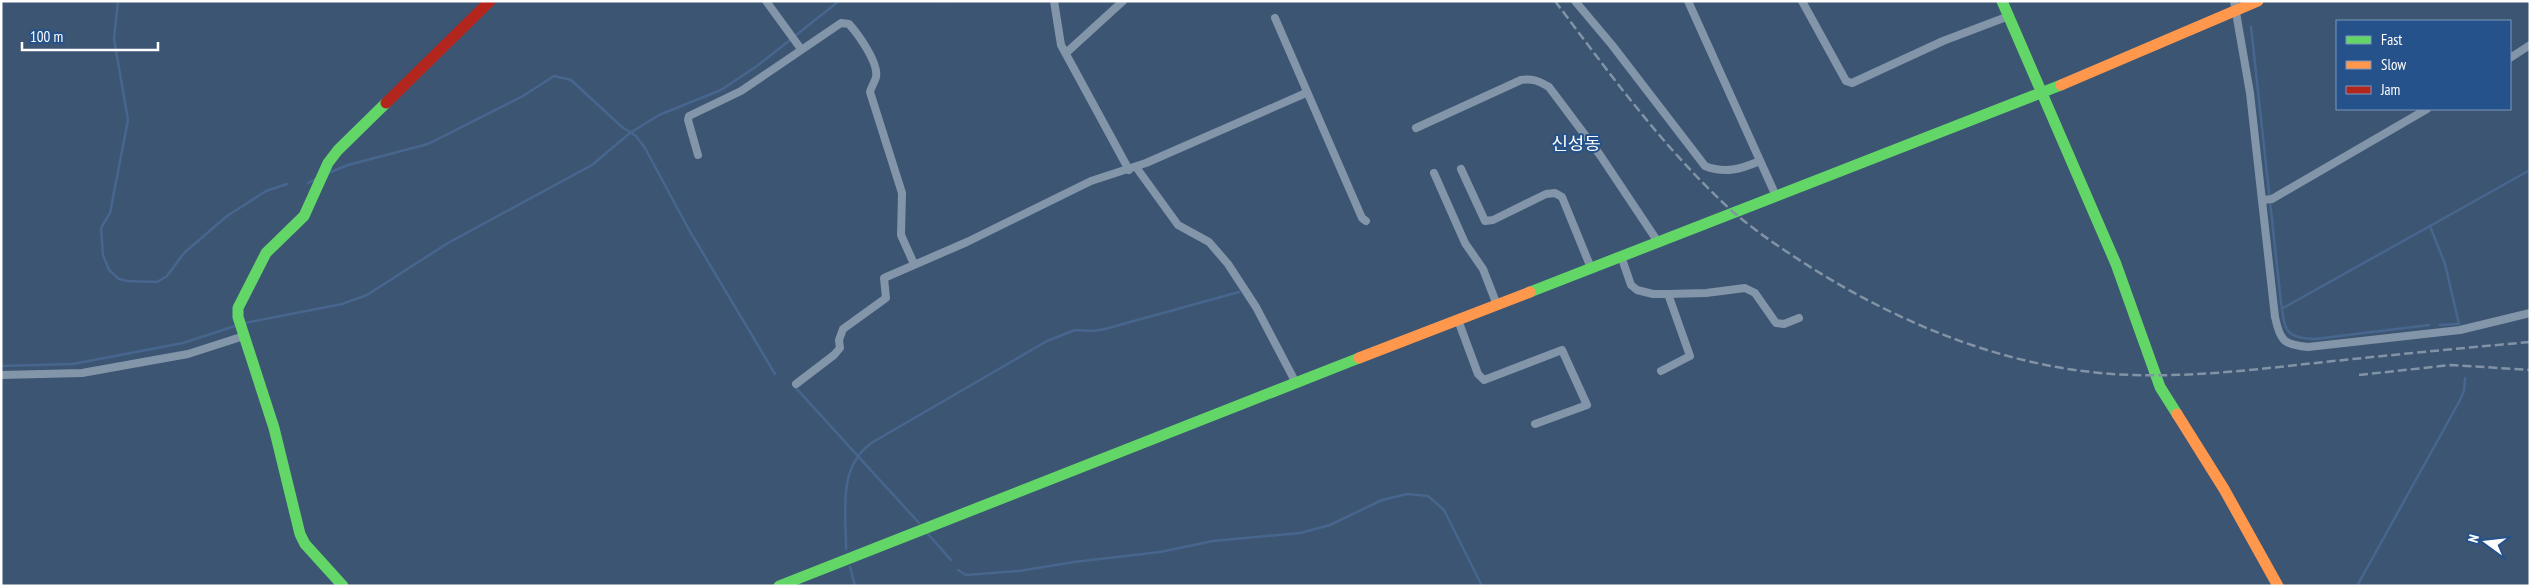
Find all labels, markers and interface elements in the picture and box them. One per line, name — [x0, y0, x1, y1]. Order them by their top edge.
scale bar — [22, 20, 159, 52]
legend — [2336, 20, 2511, 110]
text: 100 m — [30, 27, 63, 46]
text: Fast — [2381, 30, 2402, 49]
text: Slow — [2381, 55, 2406, 74]
text: Jam — [2380, 80, 2400, 99]
district label: 신성동 — [1551, 132, 1601, 155]
north arrow — [2461, 517, 2511, 567]
text: N — [2464, 533, 2483, 545]

